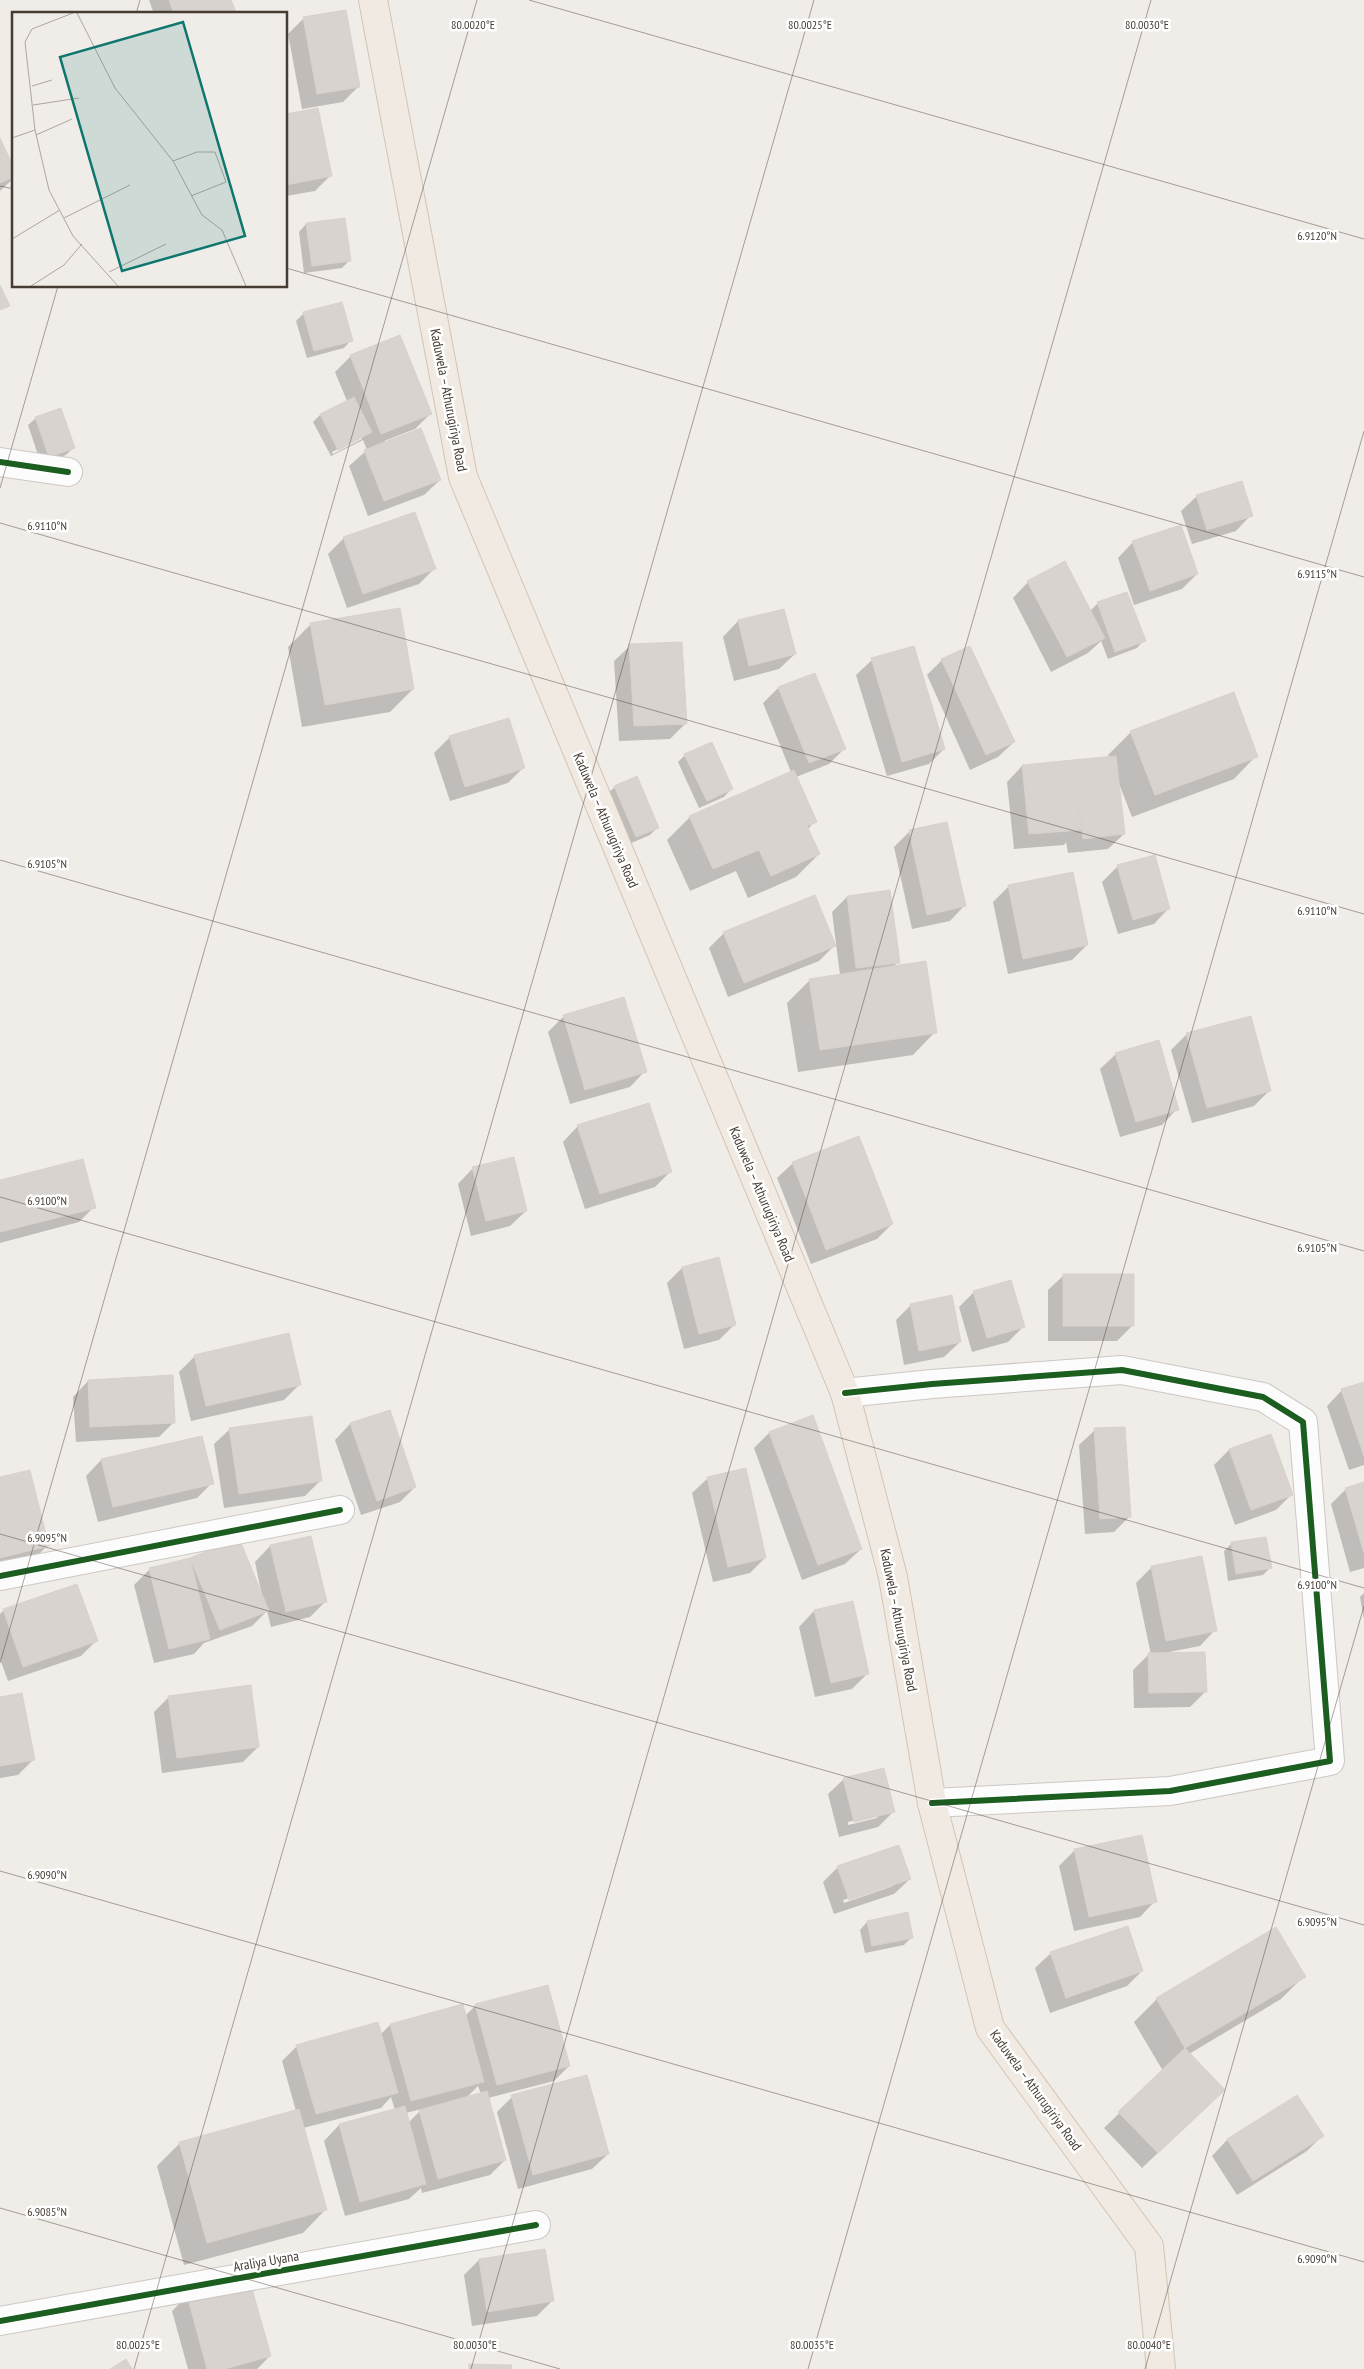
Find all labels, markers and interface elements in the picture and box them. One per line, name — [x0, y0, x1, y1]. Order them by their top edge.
inset map — [12, 12, 288, 288]
text: 80.0020°E — [451, 17, 495, 32]
text: 80.0025°E — [788, 17, 832, 32]
text: 80.0030°E — [1125, 17, 1169, 32]
text: 6.9120°N — [1297, 228, 1337, 243]
street label: Kaduwela – Athurugiriya Road — [426, 327, 472, 473]
text: 6.9110°N — [27, 518, 67, 533]
text: 6.9115°N — [1297, 566, 1337, 581]
street label: Kaduwela – Athurugiriya Road — [569, 750, 643, 890]
text: 6.9105°N — [27, 856, 67, 871]
text: 6.9110°N — [1297, 903, 1337, 918]
street label: Kaduwela – Athurugiriya Road — [725, 1124, 799, 1264]
text: 6.9100°N — [27, 1193, 67, 1208]
text: 6.9105°N — [1297, 1240, 1337, 1255]
text: 6.9095°N — [27, 1530, 67, 1545]
street label: Kaduwela – Athurugiriya Road — [876, 1547, 922, 1693]
text: 6.9100°N — [1297, 1577, 1337, 1592]
text: 6.9090°N — [27, 1867, 67, 1882]
text: 6.9095°N — [1297, 1914, 1337, 1929]
street label: Kaduwela – Athurugiriya Road — [986, 2026, 1086, 2154]
text: 6.9085°N — [27, 2204, 67, 2219]
street label: Araliya Uyana — [232, 2246, 300, 2276]
text: 6.9090°N — [1297, 2251, 1337, 2266]
text: 80.0025°E — [116, 2337, 160, 2352]
text: 80.0030°E — [453, 2337, 497, 2352]
text: 80.0035°E — [790, 2337, 834, 2352]
text: 80.0040°E — [1127, 2337, 1171, 2352]

